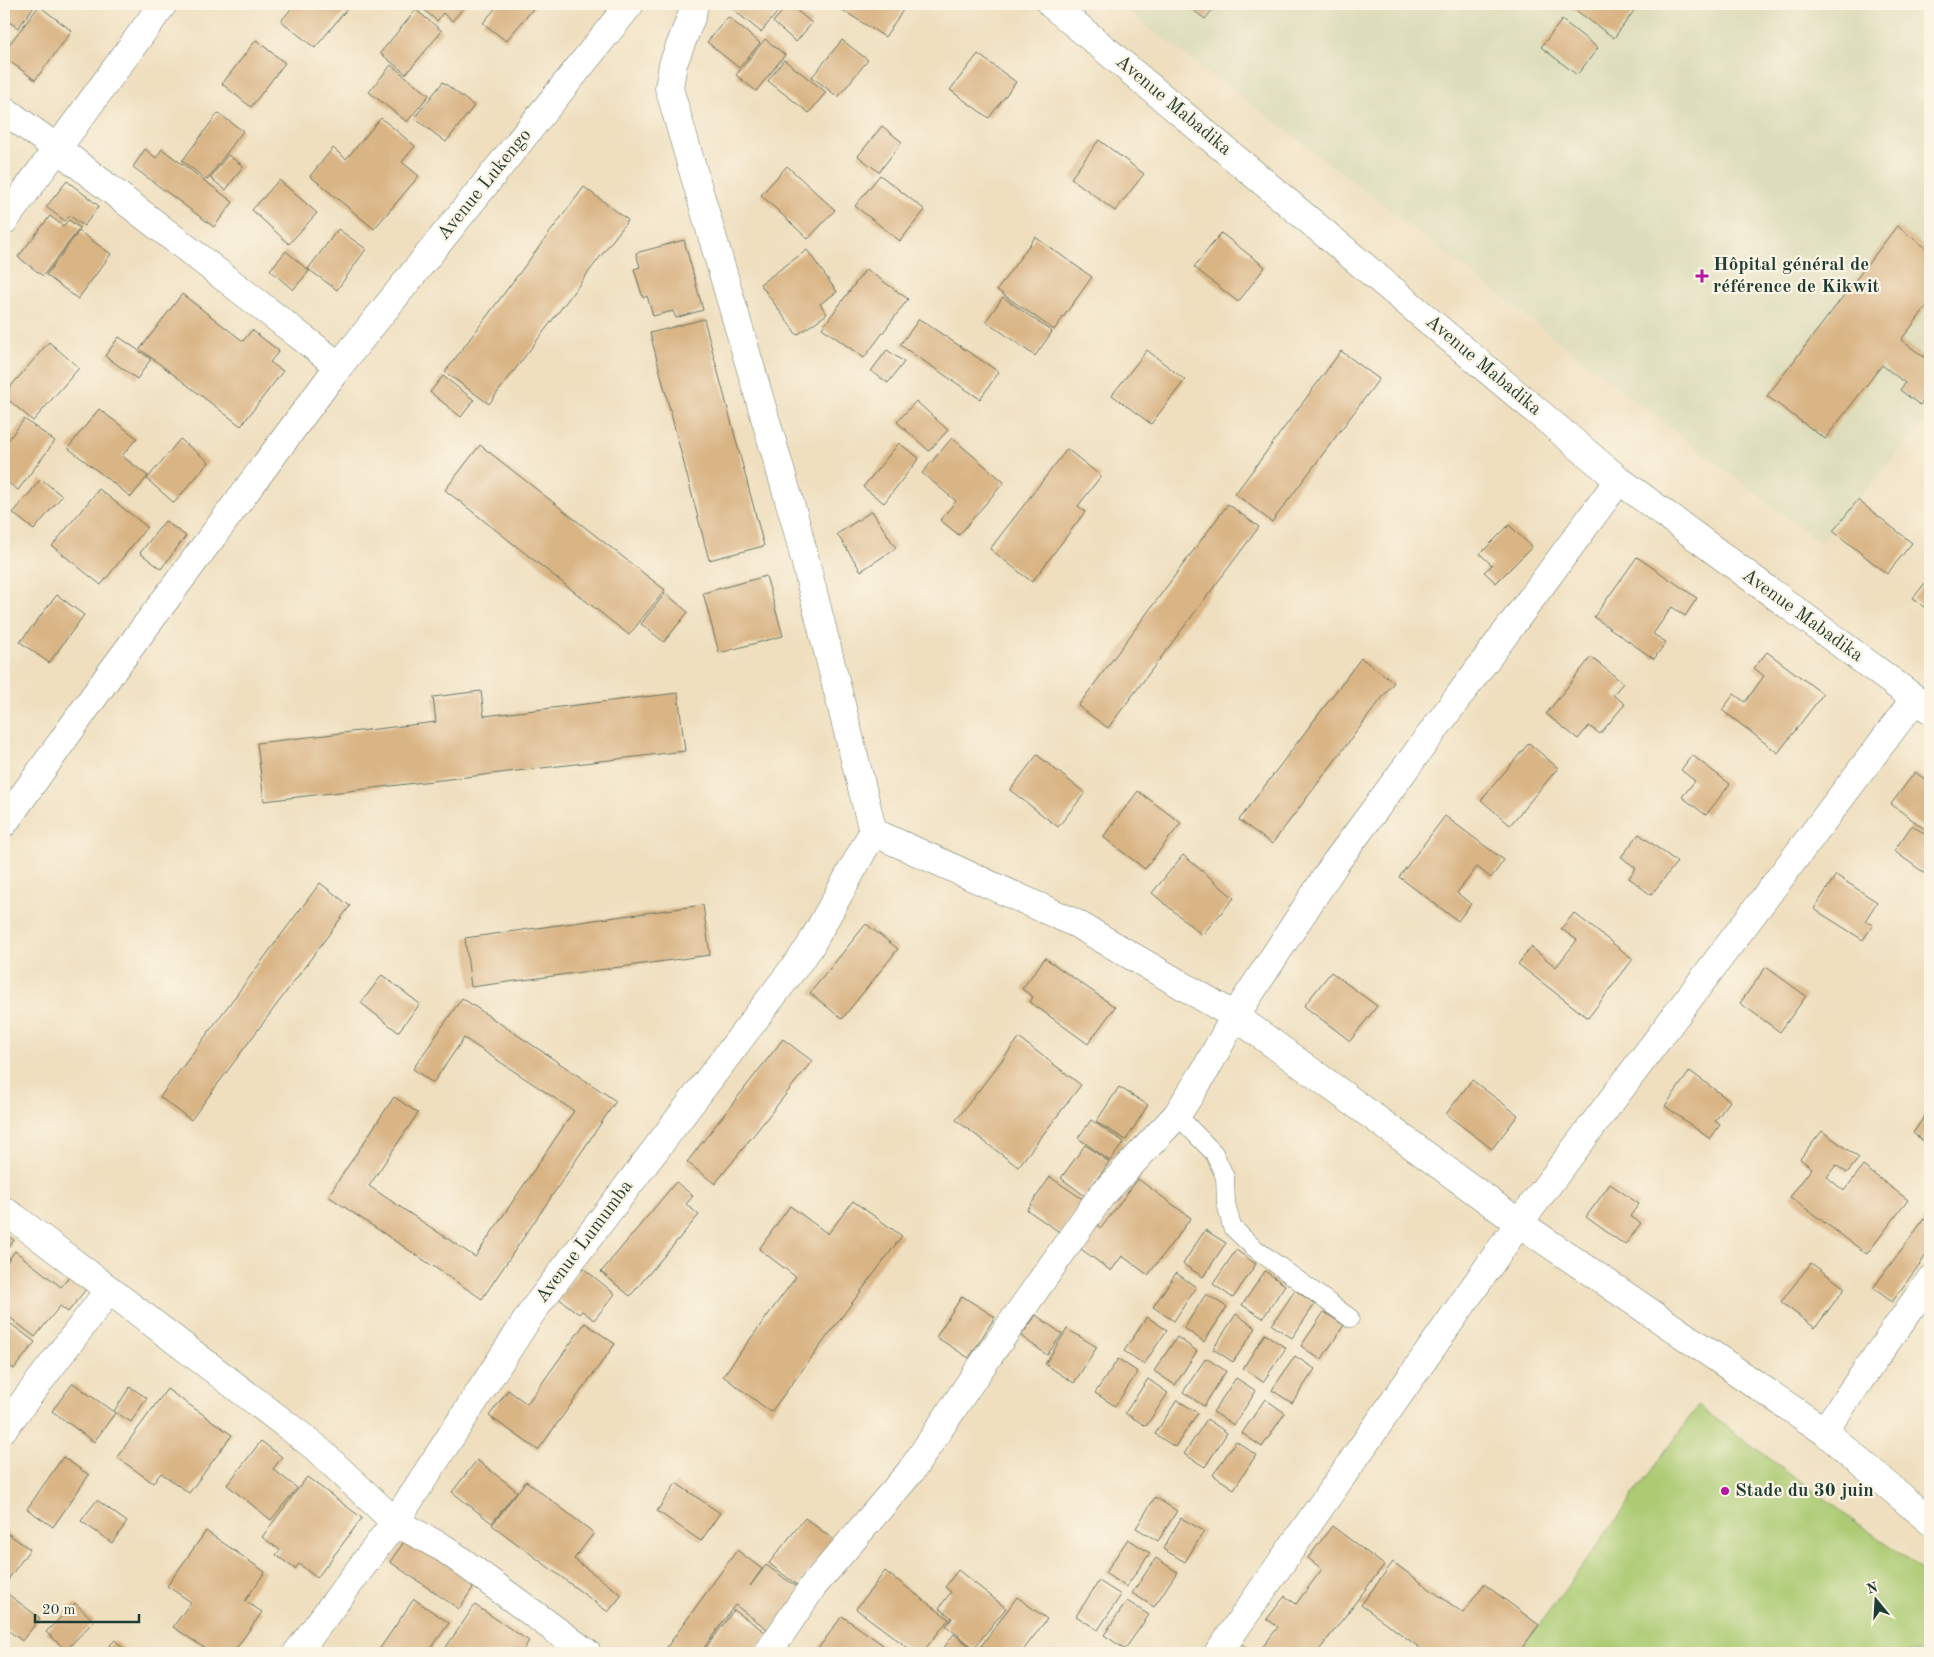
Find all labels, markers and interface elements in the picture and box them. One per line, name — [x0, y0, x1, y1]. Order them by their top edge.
street label: Avenue Mabadika — [1112, 52, 1235, 160]
street label: Avenue Lukengo — [434, 126, 536, 244]
place label: Hôpital général de référence de Kikwit — [1713, 256, 1880, 297]
marker: Hôpital général de référence de Kikwit — [1695, 269, 1709, 283]
street label: Avenue Mabadika — [1422, 312, 1545, 420]
street label: Avenue Mabadika — [1738, 566, 1866, 666]
street label: Avenue Lumumba — [533, 1177, 637, 1307]
place label: Stade du 30 juin — [1735, 1482, 1874, 1501]
marker: Stade du 30 juin — [1719, 1485, 1731, 1497]
north arrow — [1852, 1574, 1902, 1624]
text: N — [1865, 1580, 1880, 1597]
scale bar — [35, 1592, 139, 1624]
text: 20 m — [42, 1603, 76, 1618]

